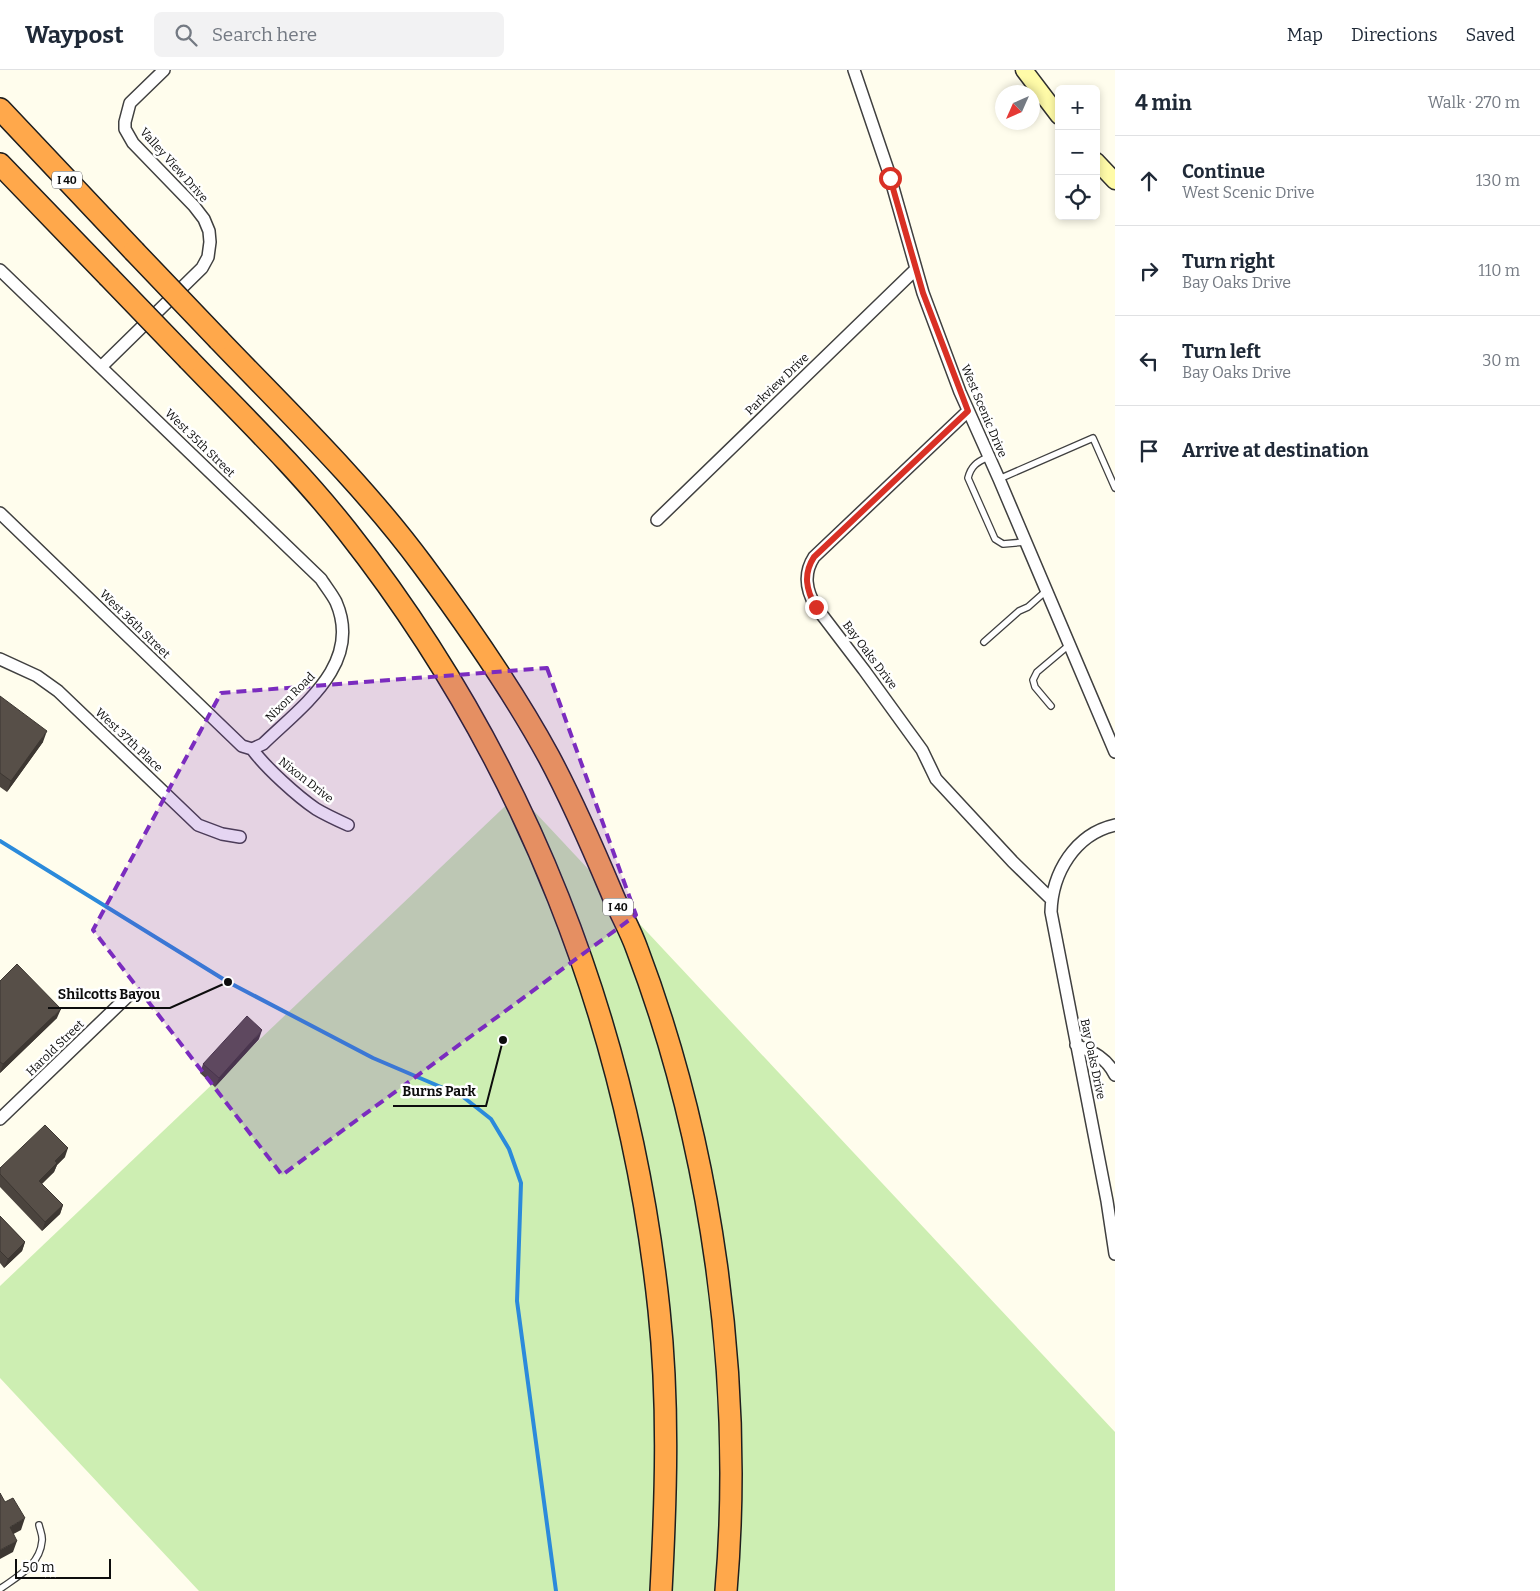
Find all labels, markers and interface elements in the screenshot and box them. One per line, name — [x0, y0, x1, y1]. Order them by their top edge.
search box — [154, 12, 504, 57]
text: Waypost — [25, 21, 124, 49]
icon: search — [172, 21, 200, 49]
text: Search here — [212, 23, 317, 46]
text: Map — [1287, 24, 1323, 46]
text: Directions — [1351, 24, 1438, 46]
text: Saved — [1466, 24, 1515, 46]
north arrow — [995, 85, 1040, 130]
map controls — [1055, 85, 1100, 220]
button: + — [1055, 85, 1100, 130]
text: 4 min — [1135, 90, 1192, 116]
text: Walk · 270 m — [1428, 93, 1520, 112]
street label: Valley View Drive — [137, 125, 211, 205]
button: − — [1055, 130, 1100, 175]
text: Continue — [1182, 160, 1265, 183]
route start — [879, 167, 902, 190]
icon: ahead — [1135, 167, 1163, 195]
text: 130 m — [1476, 171, 1520, 190]
road number: I 40 — [52, 172, 82, 188]
button: locate — [1055, 175, 1100, 220]
text: West Scenic Drive — [1182, 183, 1314, 202]
text: Turn right — [1182, 250, 1275, 273]
icon: right — [1135, 257, 1163, 285]
text: 110 m — [1478, 261, 1520, 280]
text: Bay Oaks Drive — [1182, 273, 1291, 292]
text: Turn left — [1182, 340, 1261, 363]
icon: left — [1135, 347, 1163, 375]
street label: Parkview Drive — [742, 350, 812, 418]
text: 30 m — [1482, 351, 1520, 370]
street label: West Scenic Drive — [958, 363, 1010, 459]
text: Bay Oaks Drive — [1182, 363, 1291, 382]
street label: West 35th Street — [162, 406, 238, 480]
icon: arrive — [1135, 437, 1163, 465]
text: Arrive at destination — [1182, 439, 1369, 462]
street label: West 36th Street — [97, 587, 174, 662]
route end — [805, 596, 828, 619]
street label: Bay Oaks Drive — [840, 618, 900, 692]
street label: Nixon Road — [262, 669, 318, 725]
street label: West 37th Place — [92, 705, 166, 775]
street label: Nixon Drive — [276, 754, 336, 806]
road number: I 40 — [603, 899, 633, 916]
callout: Shilcotts Bayou — [48, 979, 170, 1008]
text: Shilcotts Bayou — [58, 986, 160, 1003]
street label: Harold Street — [23, 1017, 87, 1079]
street label: Bay Oaks Drive — [1078, 1018, 1108, 1100]
callout: Burns Park — [393, 1077, 486, 1106]
text: Burns Park — [402, 1083, 476, 1100]
scale bar — [15, 1556, 111, 1579]
text: 50 m — [22, 1559, 55, 1576]

